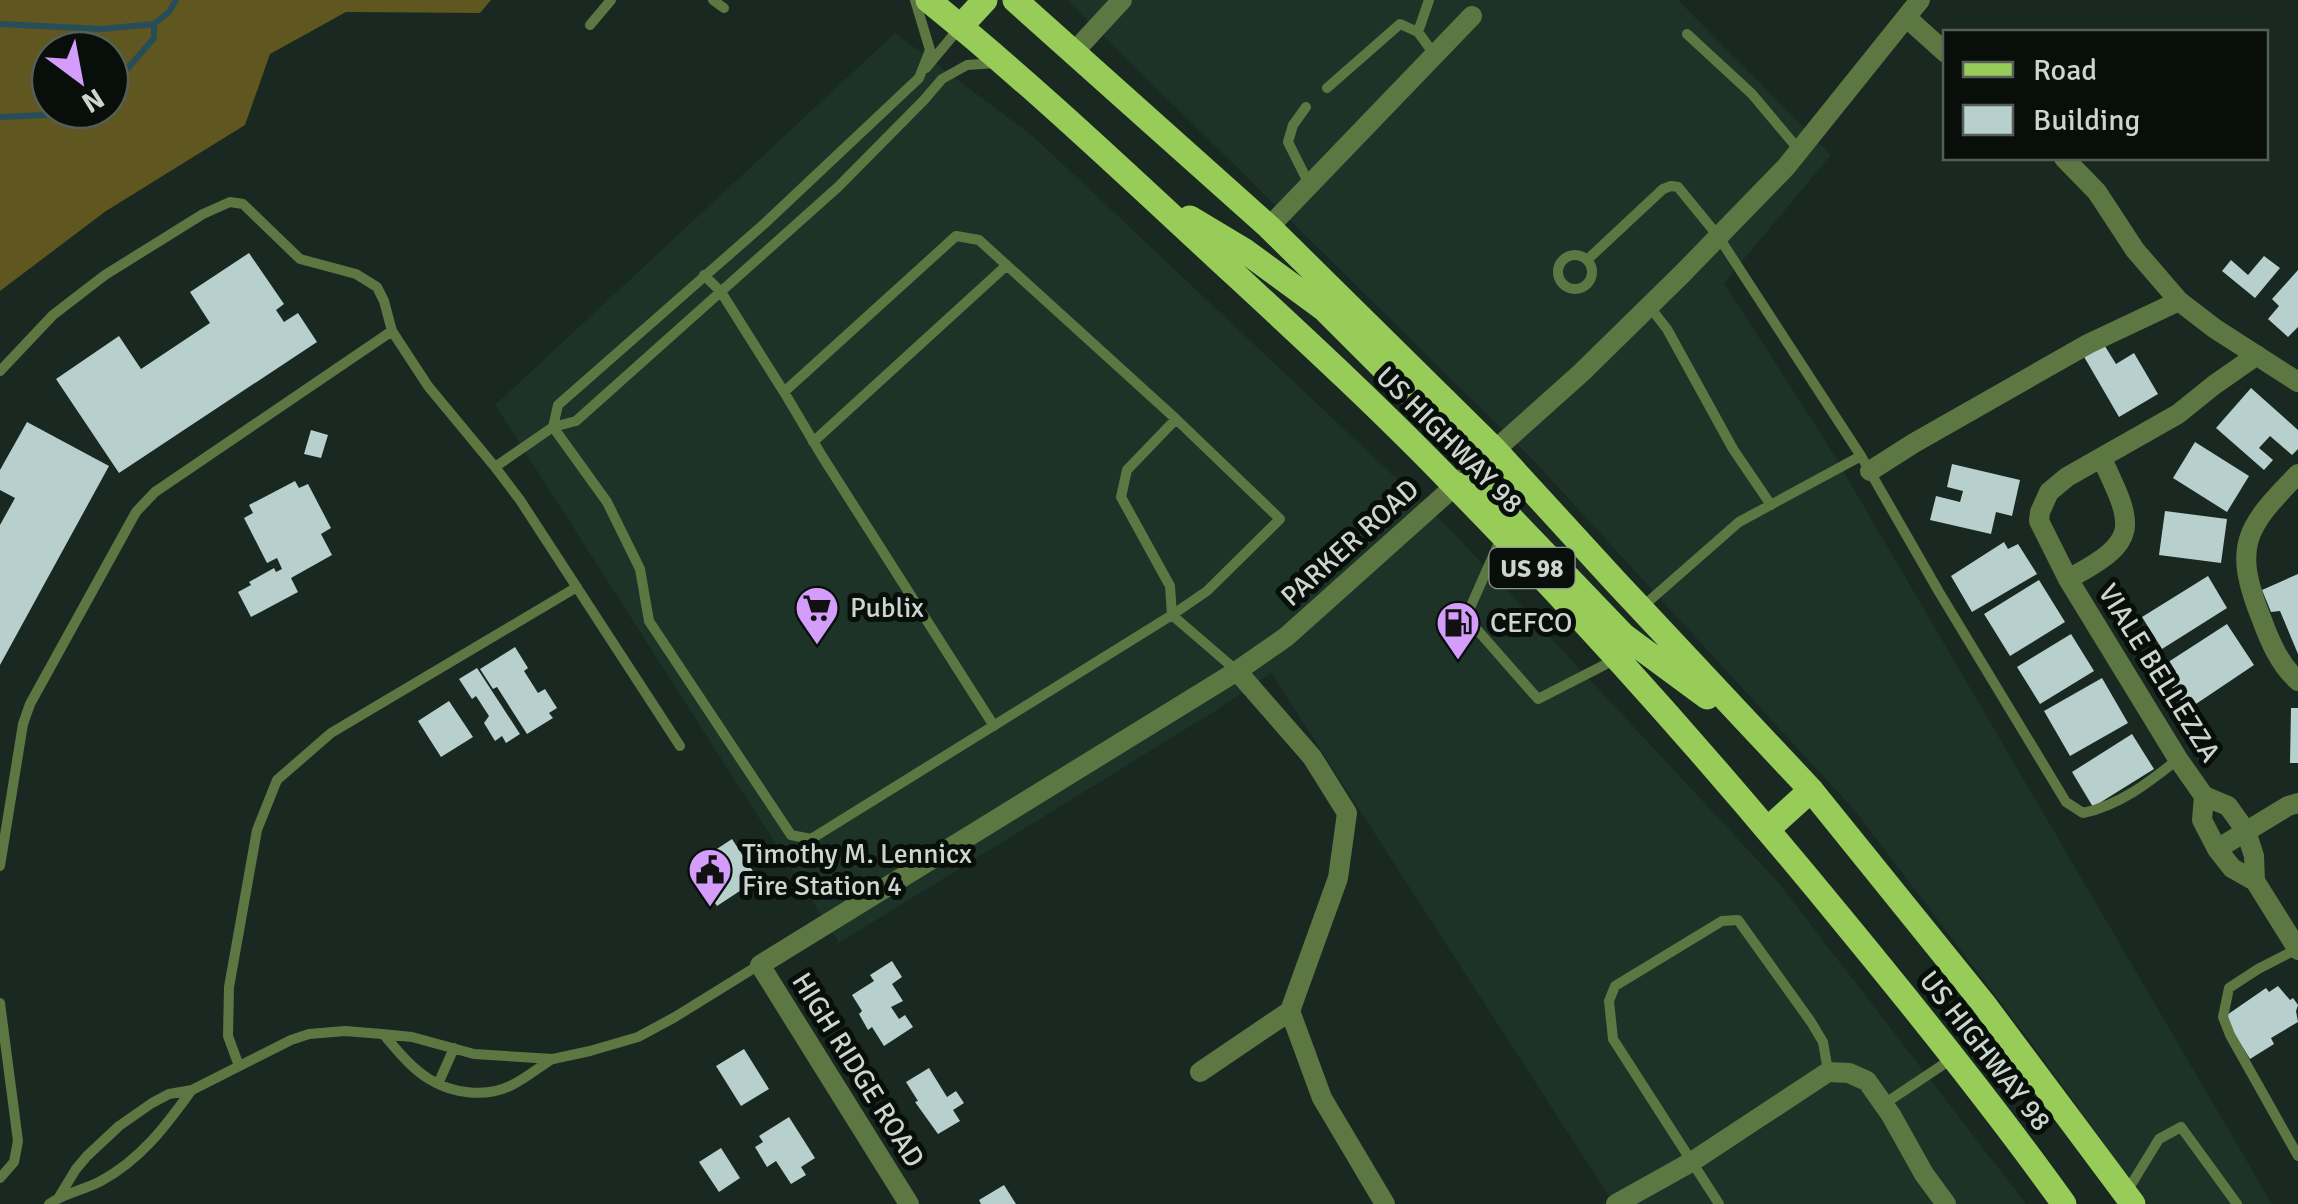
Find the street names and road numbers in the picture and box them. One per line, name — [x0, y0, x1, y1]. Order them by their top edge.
street label: US HIGHWAY 98 — [1369, 360, 1529, 520]
street label: PARKER ROAD — [1274, 472, 1426, 614]
road number: US 98 — [1490, 548, 1574, 588]
street label: VIALE BELLEZZA — [2091, 578, 2227, 768]
street label: US HIGHWAY 98 — [1912, 964, 2058, 1138]
street label: HIGH RIDGE ROAD — [784, 966, 932, 1174]

